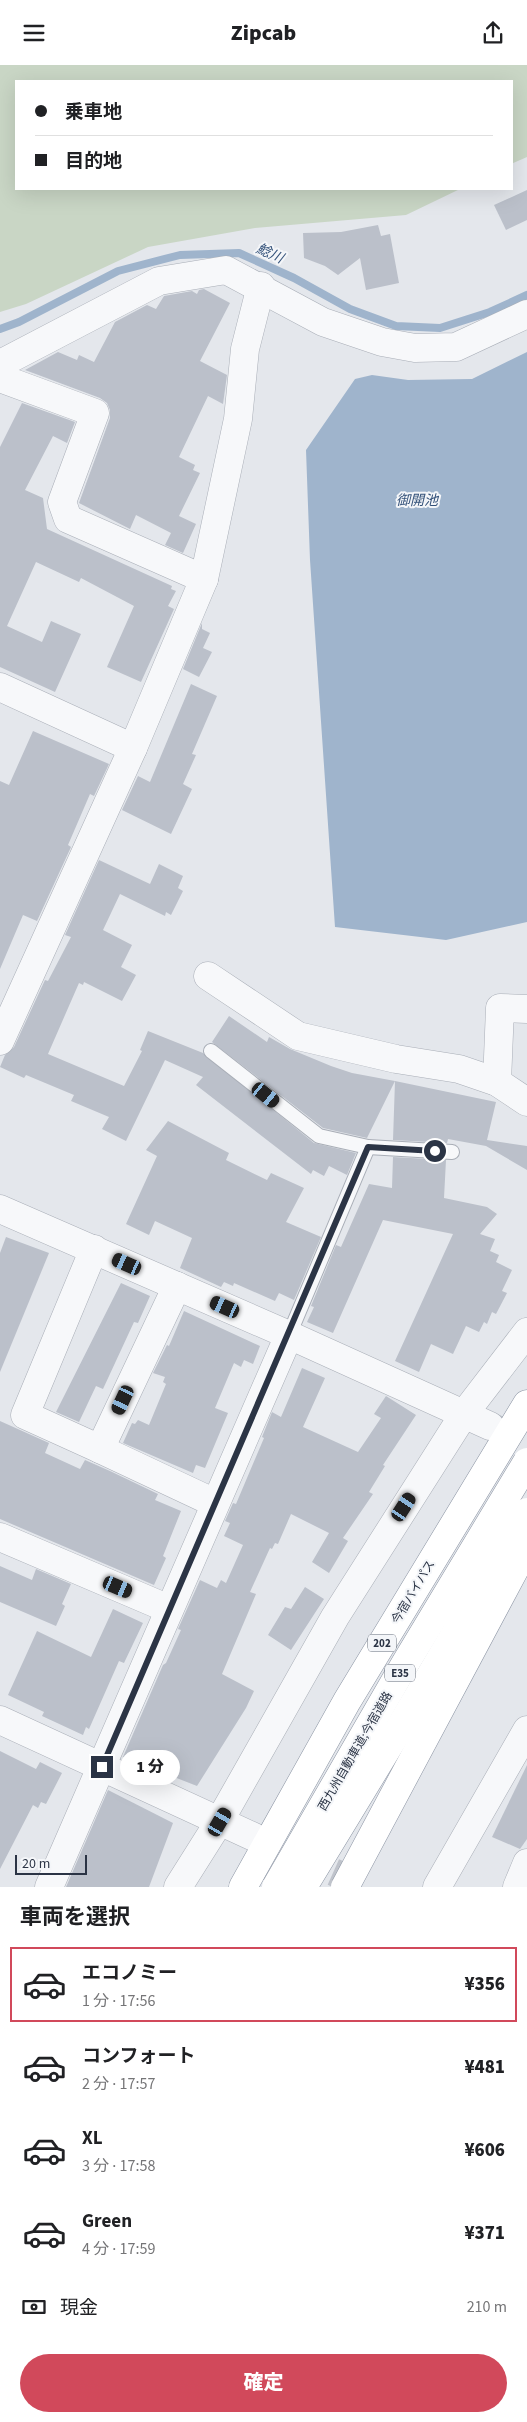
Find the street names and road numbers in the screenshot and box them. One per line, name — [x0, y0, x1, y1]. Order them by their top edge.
street label: 今宿バイパス — [388, 1557, 439, 1627]
road number: 202 — [368, 1635, 396, 1651]
road number: E35 — [385, 1665, 415, 1681]
street label: 西九州自動車道;今宿道路 — [314, 1689, 397, 1814]

